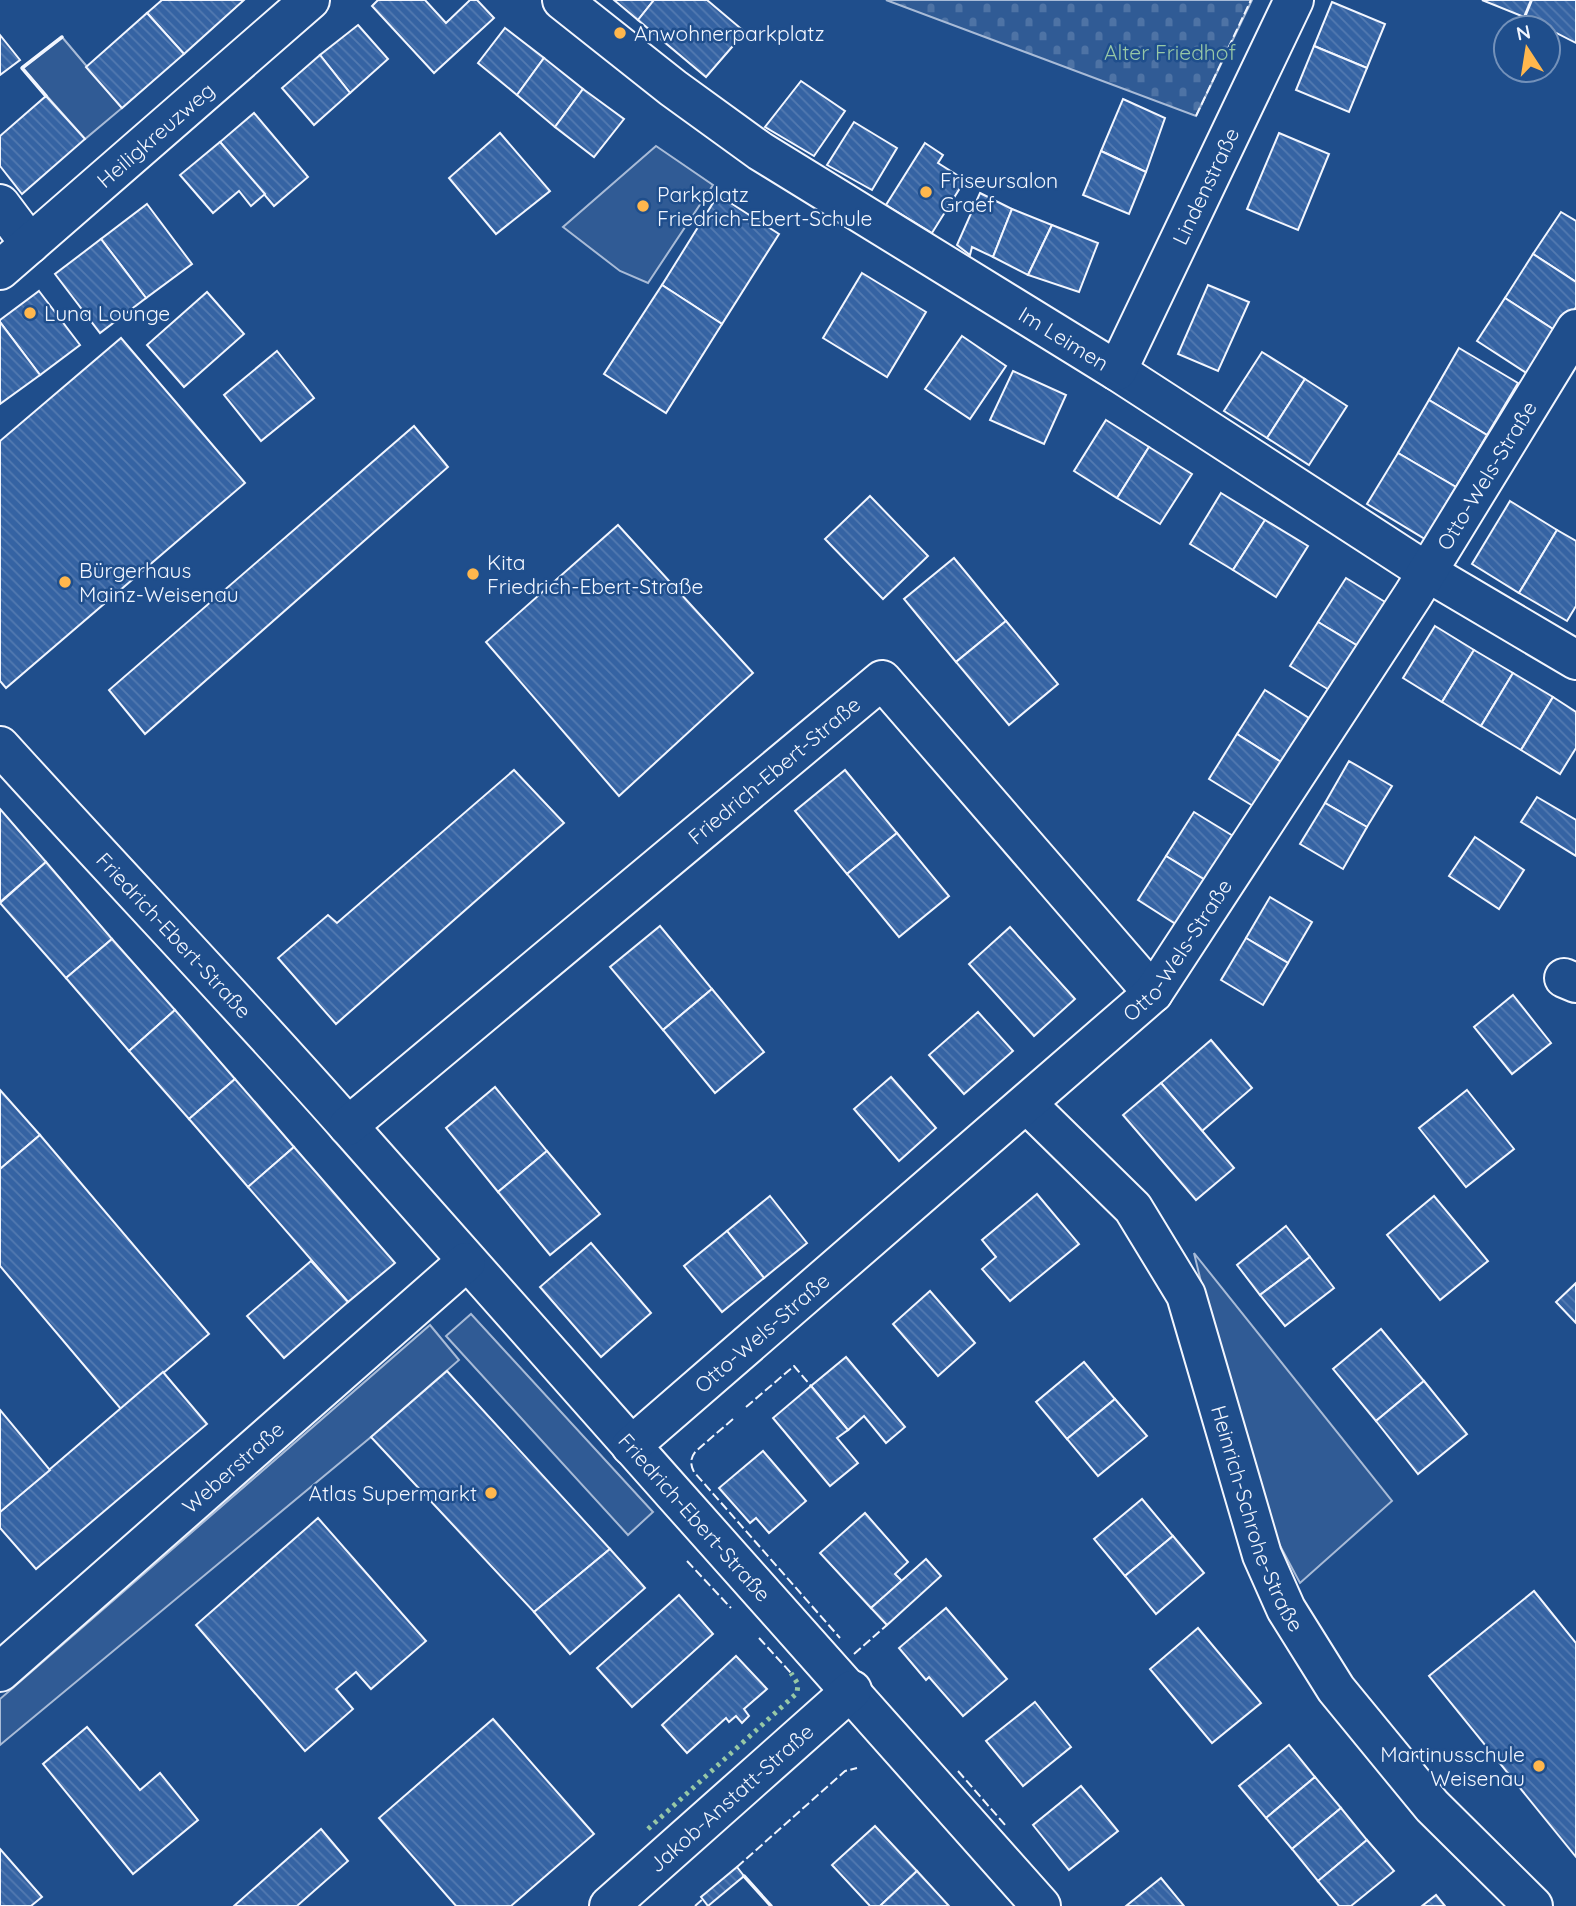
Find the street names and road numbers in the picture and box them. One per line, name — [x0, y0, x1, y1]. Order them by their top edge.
street label: Heiligkreuzweg — [91, 76, 219, 193]
street label: Lindenstraße — [1166, 123, 1244, 249]
street label: Im Leimen — [1014, 301, 1114, 376]
street label: Otto-Wels-Straße — [1431, 396, 1542, 555]
street label: Friedrich-Ebert-Straße — [683, 691, 865, 850]
street label: Friedrich-Ebert-Straße — [91, 847, 257, 1023]
street label: Otto-Wels-Straße — [1117, 874, 1237, 1027]
street label: Otto-Wels-Straße — [689, 1267, 834, 1398]
street label: Heinrich-Schrohe-Straße — [1206, 1402, 1310, 1636]
street label: Weberstraße — [177, 1416, 289, 1519]
street label: Friedrich-Ebert-Straße — [613, 1427, 777, 1607]
street label: Jakob-Anstatt-Straße — [643, 1718, 818, 1878]

